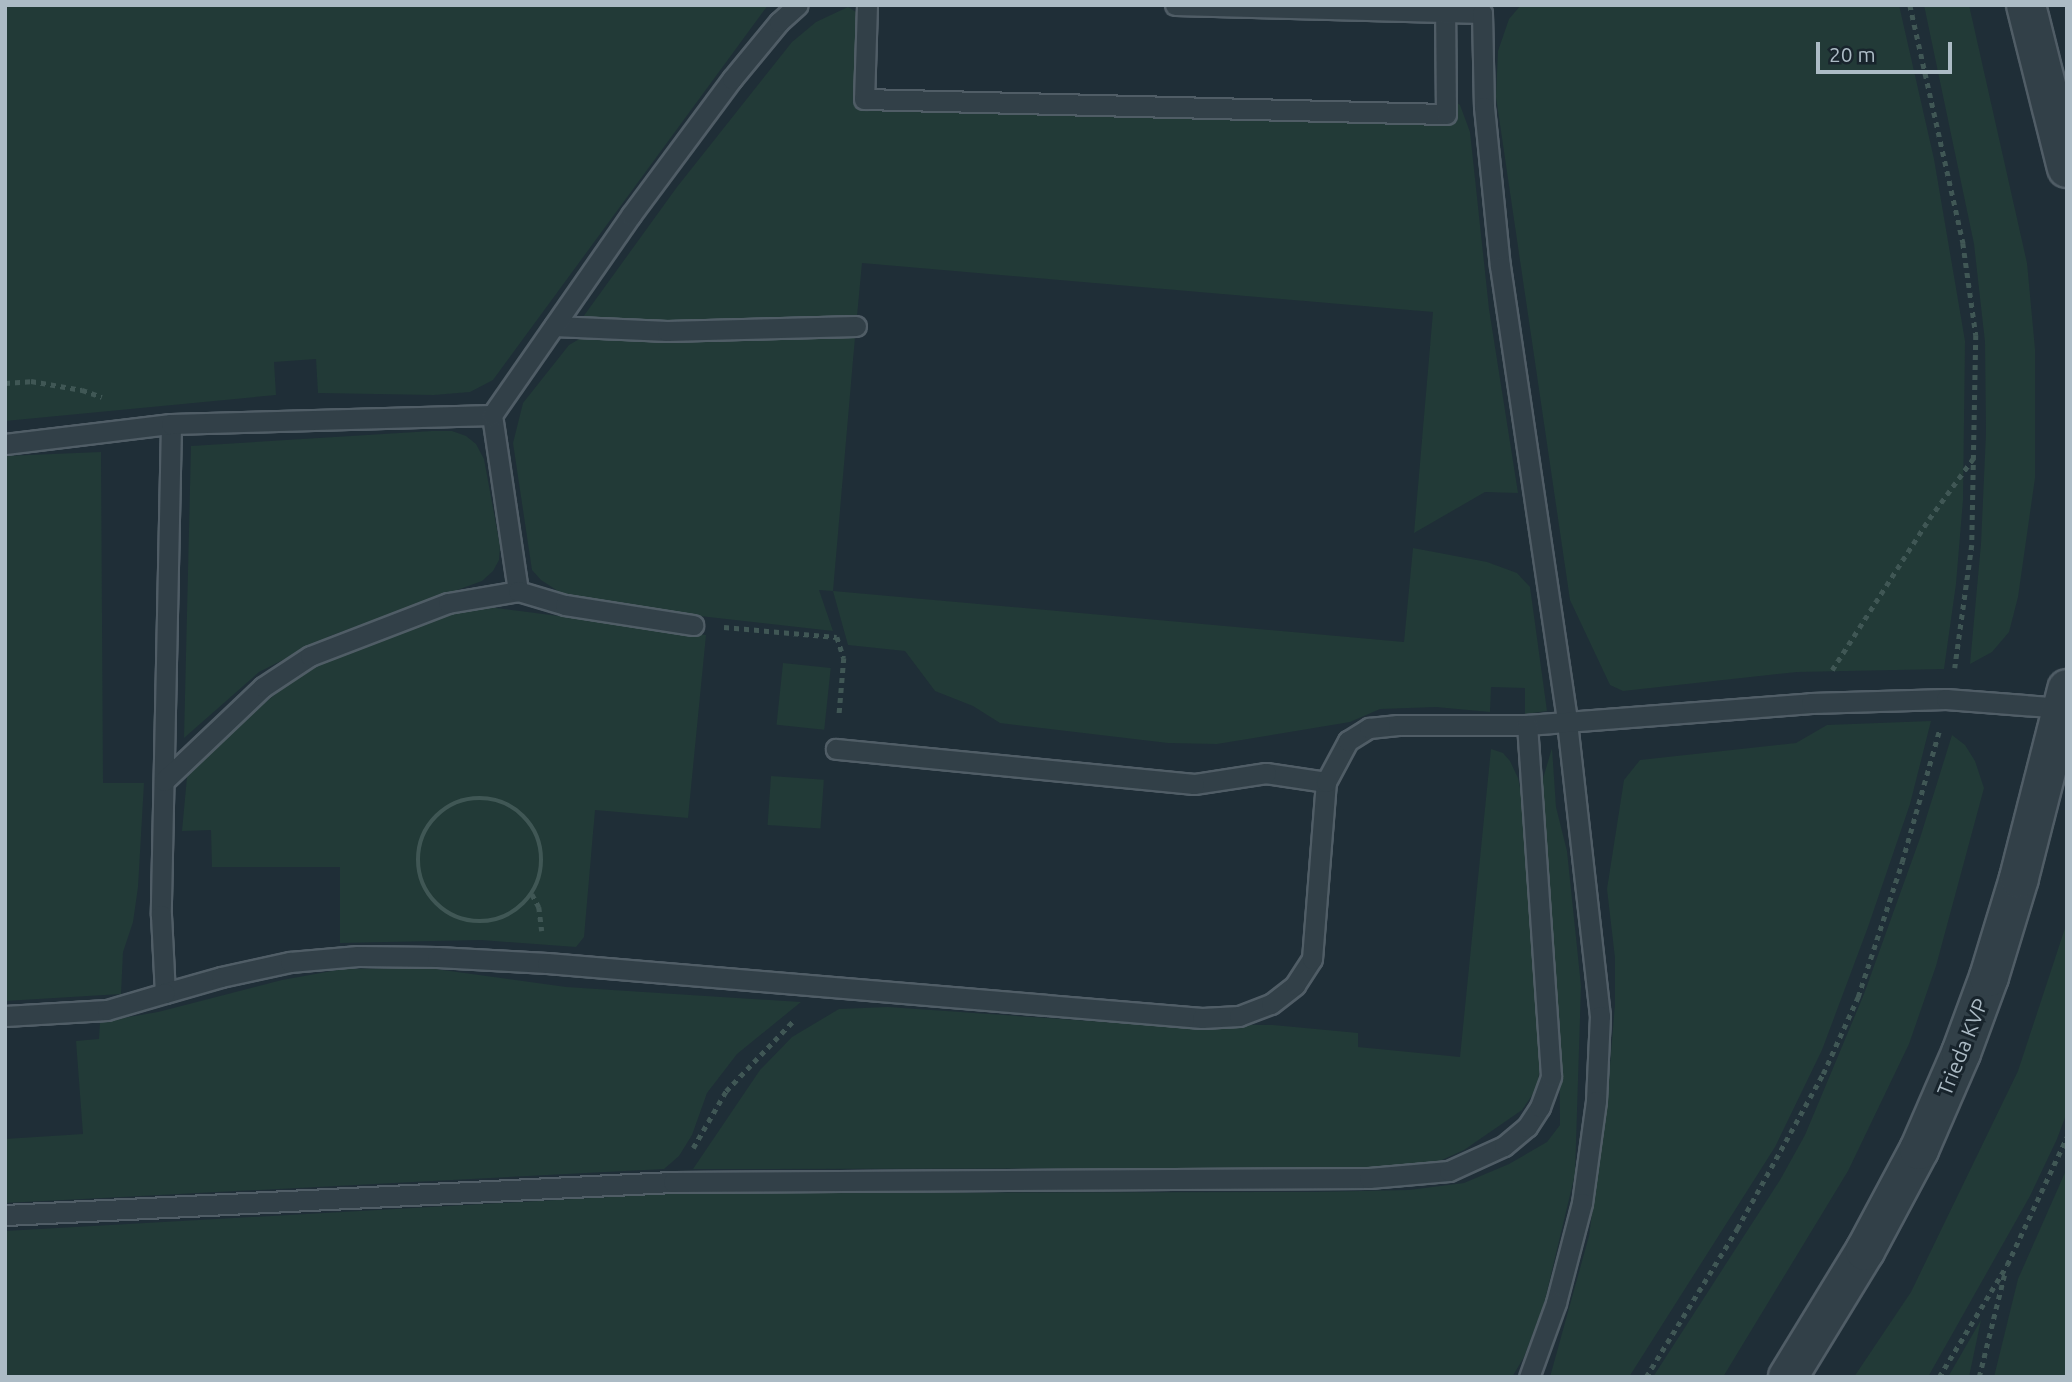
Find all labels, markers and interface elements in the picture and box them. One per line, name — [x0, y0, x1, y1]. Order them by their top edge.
scale bar — [1820, 28, 1956, 72]
text: 20 m — [1829, 42, 1876, 66]
street label: Trieda KVP — [1931, 995, 1993, 1099]

